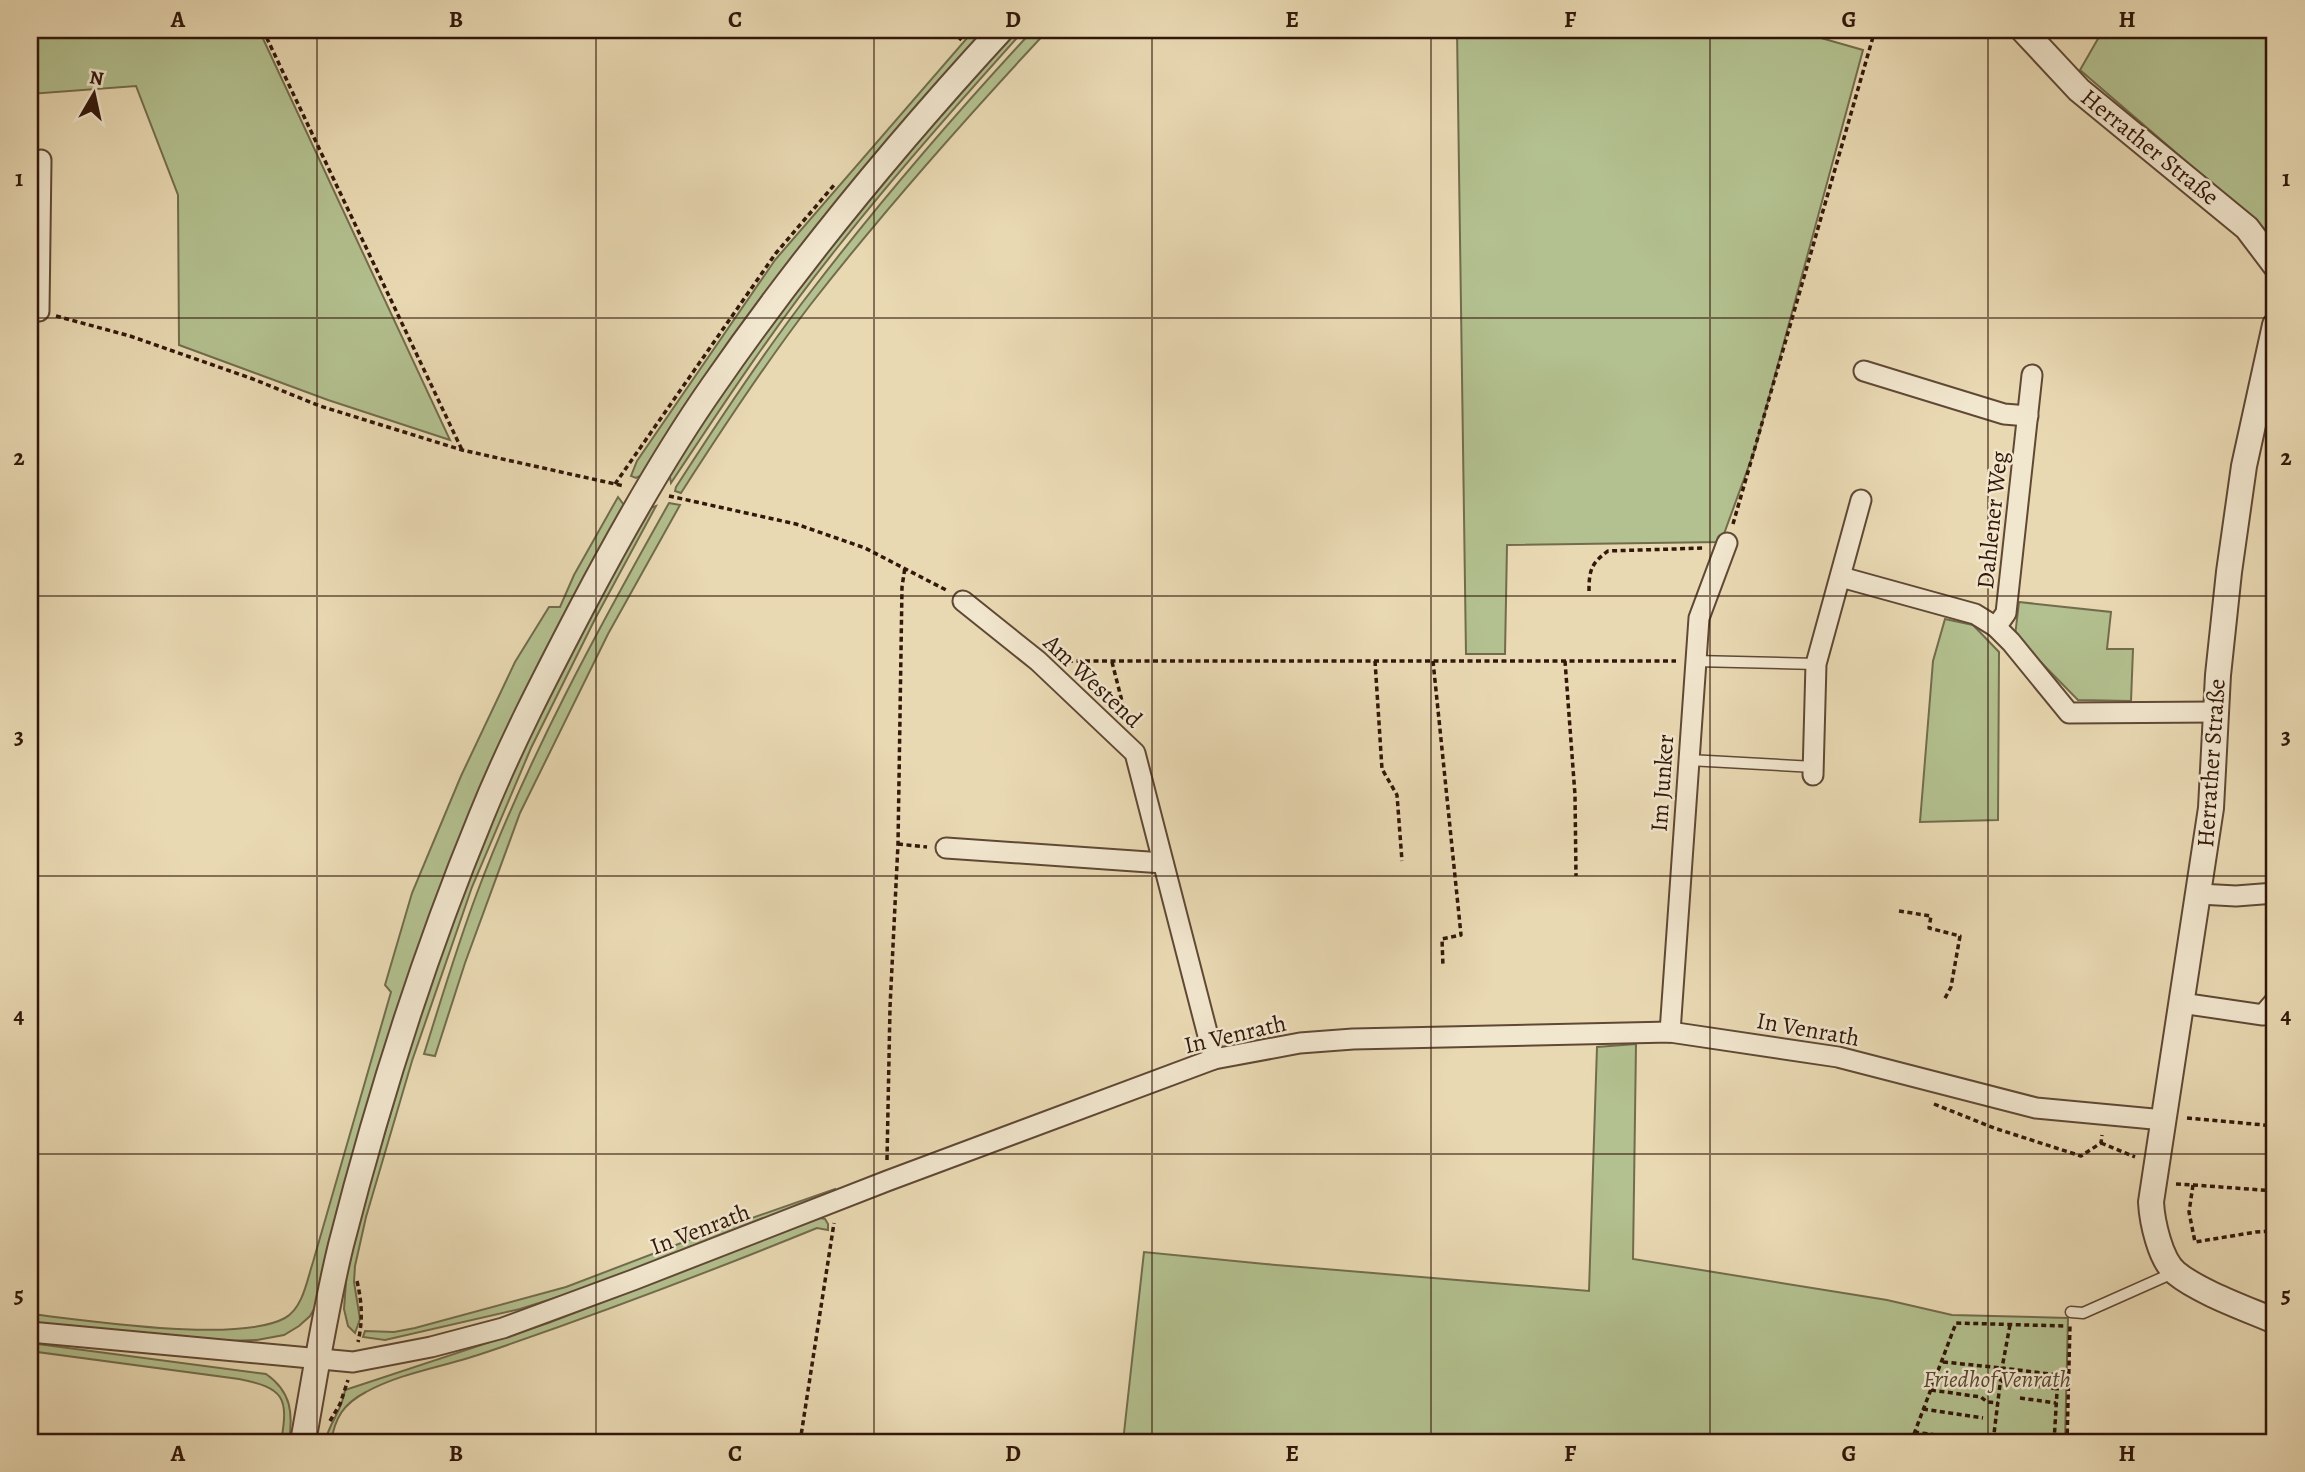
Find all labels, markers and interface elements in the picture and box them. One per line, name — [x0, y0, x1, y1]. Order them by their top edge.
text: A — [170, 4, 186, 35]
text: B — [449, 4, 463, 35]
text: C — [728, 4, 742, 35]
text: D — [1005, 4, 1021, 35]
text: E — [1285, 4, 1299, 35]
text: F — [1564, 4, 1577, 35]
text: G — [1841, 4, 1857, 35]
text: H — [2118, 4, 2136, 35]
north arrow — [60, 60, 130, 130]
text: N — [88, 64, 106, 92]
street label: Herrather Straße — [2074, 81, 2226, 213]
text: 1 — [15, 163, 23, 194]
text: 1 — [2282, 163, 2290, 194]
text: 2 — [13, 442, 25, 473]
text: 2 — [2280, 442, 2292, 473]
street label: Dahlener Weg — [1969, 449, 2015, 591]
street label: Am Westend — [1036, 626, 1149, 735]
street label: Herrather Straße — [2189, 678, 2233, 848]
text: 3 — [14, 721, 24, 752]
text: 3 — [2281, 721, 2291, 752]
street label: Im Junker — [1643, 733, 1681, 833]
text: 4 — [14, 1000, 25, 1031]
text: 4 — [2281, 1000, 2292, 1031]
street label: In Venrath — [1754, 1004, 1862, 1054]
street label: In Venrath — [1181, 1007, 1289, 1061]
street label: In Venrath — [646, 1195, 754, 1263]
text: 5 — [14, 1279, 24, 1310]
text: 5 — [2281, 1279, 2291, 1310]
park label: Friedhof Venrath — [1923, 1363, 2071, 1395]
text: A — [170, 1438, 186, 1469]
text: B — [449, 1438, 463, 1469]
text: C — [728, 1438, 742, 1469]
text: D — [1005, 1438, 1021, 1469]
text: E — [1285, 1438, 1299, 1469]
text: F — [1564, 1438, 1577, 1469]
text: G — [1841, 1438, 1857, 1469]
text: H — [2118, 1438, 2136, 1469]

